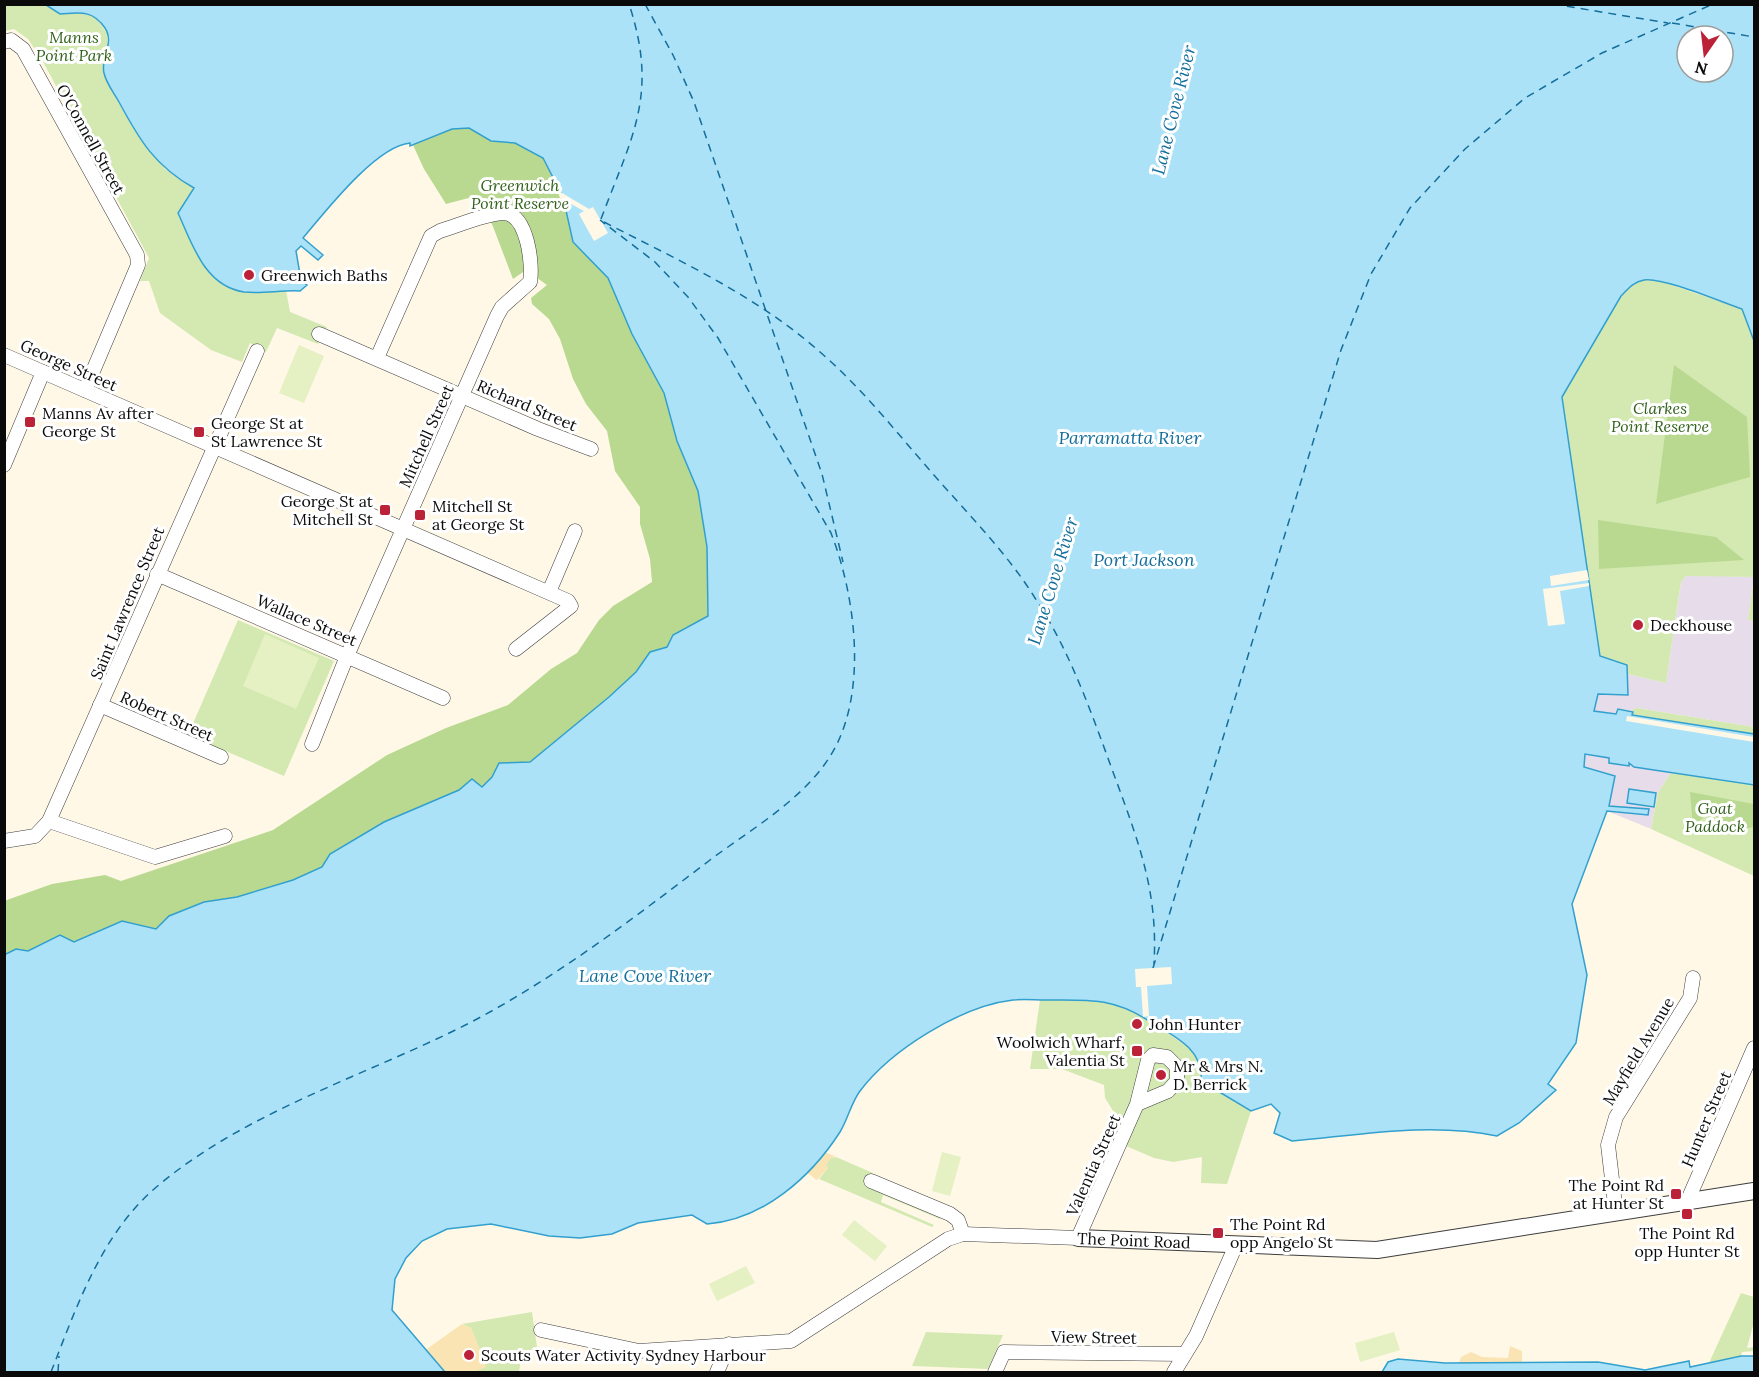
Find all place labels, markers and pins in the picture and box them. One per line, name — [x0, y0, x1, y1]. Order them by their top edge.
place label: Greenwich Baths — [261, 265, 388, 285]
marker: Greenwich Baths — [242, 268, 256, 282]
place label: Manns Av after George St — [42, 403, 154, 441]
place label: George St at St Lawrence St — [211, 413, 323, 451]
marker: Manns Av after George St — [23, 415, 37, 429]
marker: George St at St Lawrence St — [192, 425, 206, 439]
place label: George St at Mitchell St — [281, 491, 374, 529]
place label: Mitchell St at George St — [432, 496, 525, 534]
marker: George St at Mitchell St — [378, 503, 392, 517]
marker: Mitchell St at George St — [413, 508, 427, 522]
place label: Deckhouse — [1650, 615, 1733, 635]
marker: Deckhouse — [1631, 618, 1645, 632]
place label: John Hunter — [1148, 1014, 1241, 1034]
marker: John Hunter — [1130, 1017, 1144, 1031]
place label: Woolwich Wharf, Valentia St — [997, 1032, 1126, 1070]
marker: Woolwich Wharf, Valentia St — [1130, 1044, 1144, 1058]
place label: Mr & Mrs N. D. Berrick — [1173, 1056, 1263, 1094]
marker: Mr & Mrs N. D. Berrick — [1154, 1068, 1168, 1082]
place label: The Point Rd at Hunter St — [1568, 1175, 1665, 1213]
marker: The Point Rd at Hunter St — [1669, 1187, 1683, 1201]
marker: The Point Rd opp Hunter St — [1680, 1207, 1694, 1221]
place label: The Point Rd opp Angelo St — [1230, 1214, 1334, 1252]
place label: The Point Rd opp Hunter St — [1634, 1223, 1740, 1261]
marker: The Point Rd opp Angelo St — [1211, 1226, 1225, 1240]
place label: Scouts Water Activity Sydney Harbour — [481, 1345, 766, 1365]
marker: Scouts Water Activity Sydney Harbour — [462, 1348, 476, 1362]

